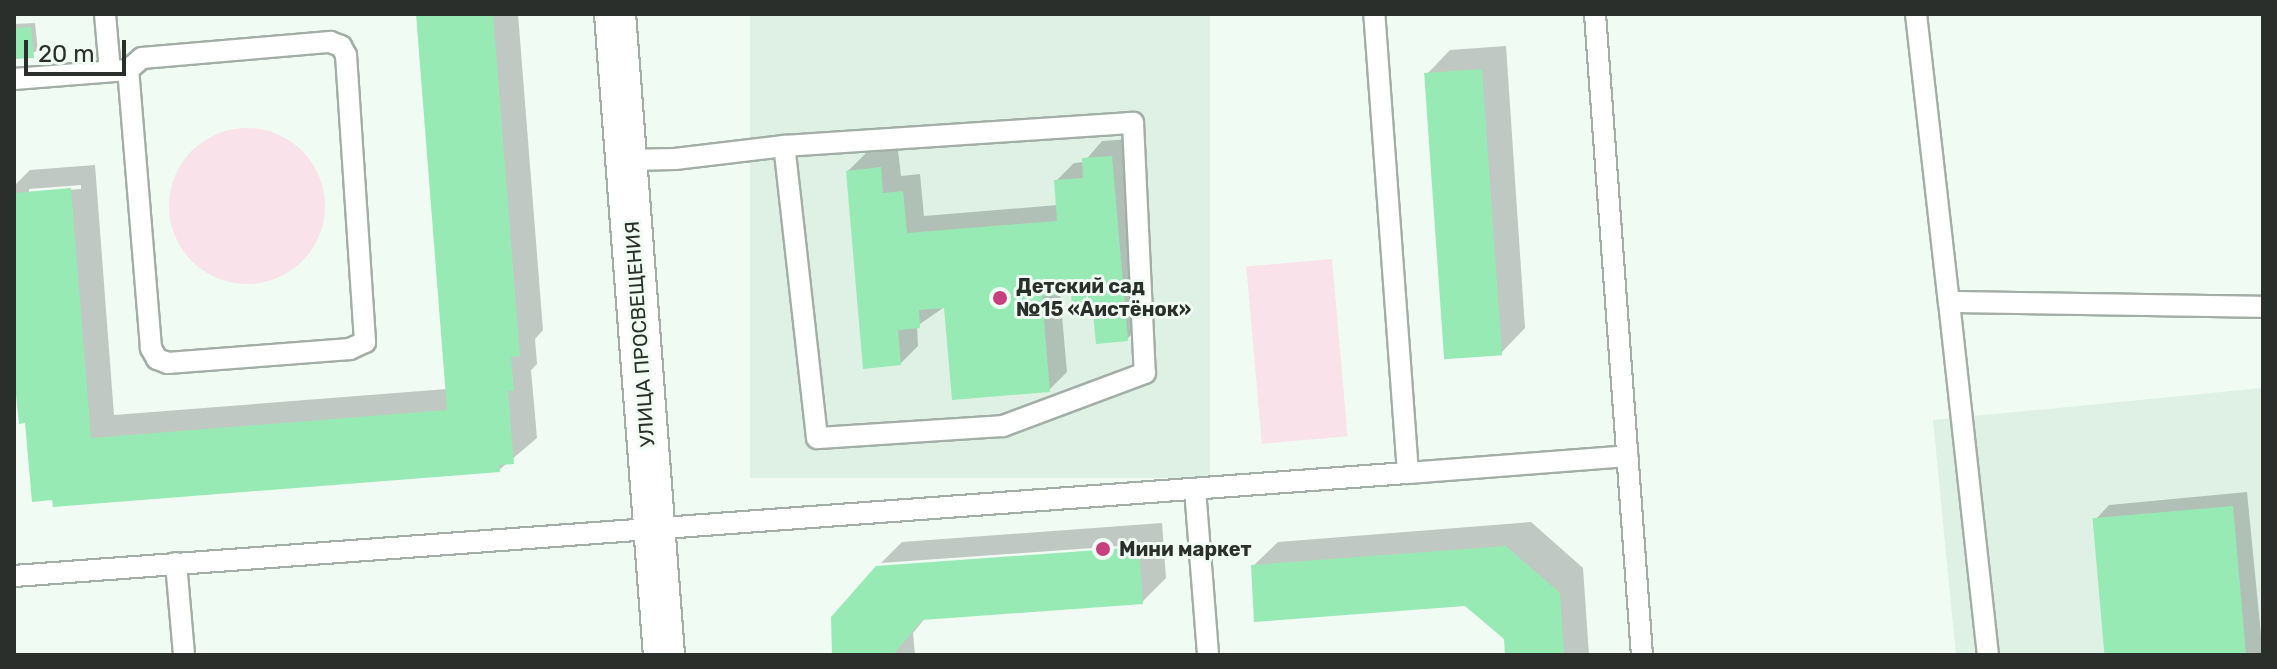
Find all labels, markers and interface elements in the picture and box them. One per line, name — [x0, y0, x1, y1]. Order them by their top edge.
scale bar — [28, 24, 130, 74]
text: 20 m — [38, 40, 95, 68]
street label: УЛИЦА ПРОСВЕЩЕНИЯ — [620, 220, 660, 448]
place label: Детский сад №15 «Аистёнок» — [1016, 274, 1191, 321]
marker: Детский сад №15 «Аистёнок» — [991, 289, 1009, 307]
place label: Мини маркет — [1119, 537, 1252, 561]
marker: Мини маркет — [1094, 540, 1112, 558]

